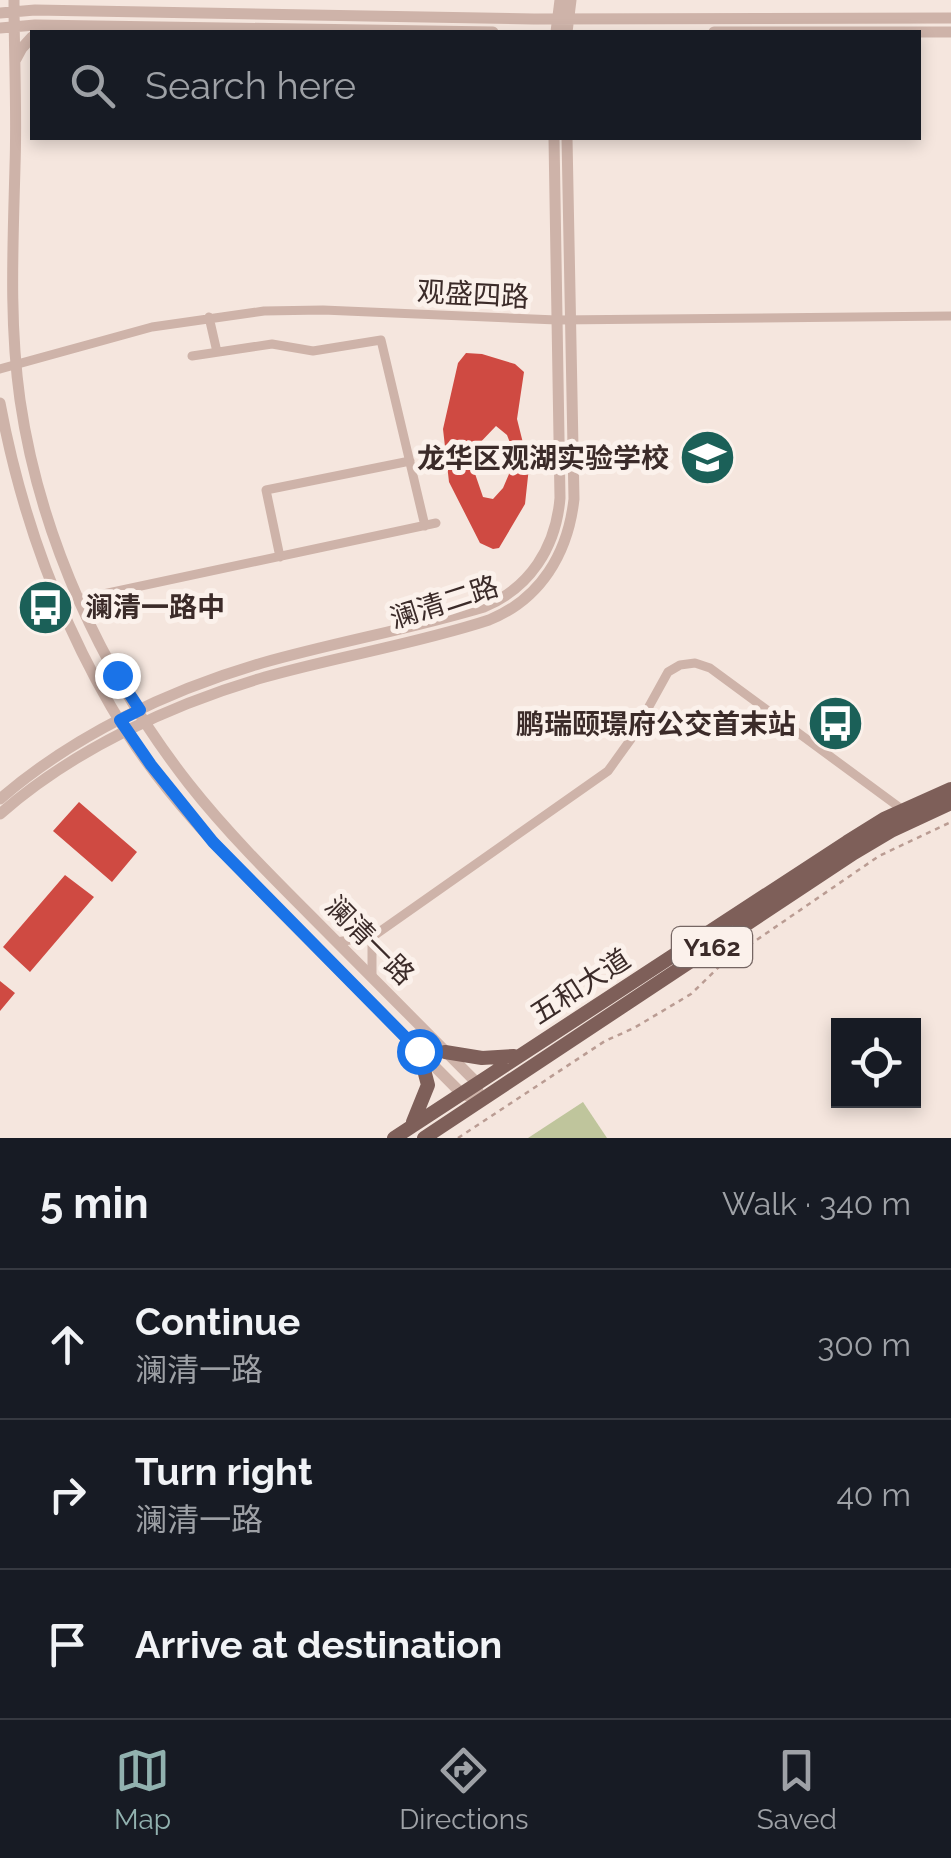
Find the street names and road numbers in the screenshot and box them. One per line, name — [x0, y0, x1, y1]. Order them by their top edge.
street label: 观盛四路 — [416, 275, 530, 314]
street label: 澜清二路 — [386, 569, 503, 635]
street label: 澜清一路 — [318, 889, 421, 992]
road number: Y162 — [672, 927, 752, 967]
street label: 五和大道 — [524, 942, 636, 1031]

